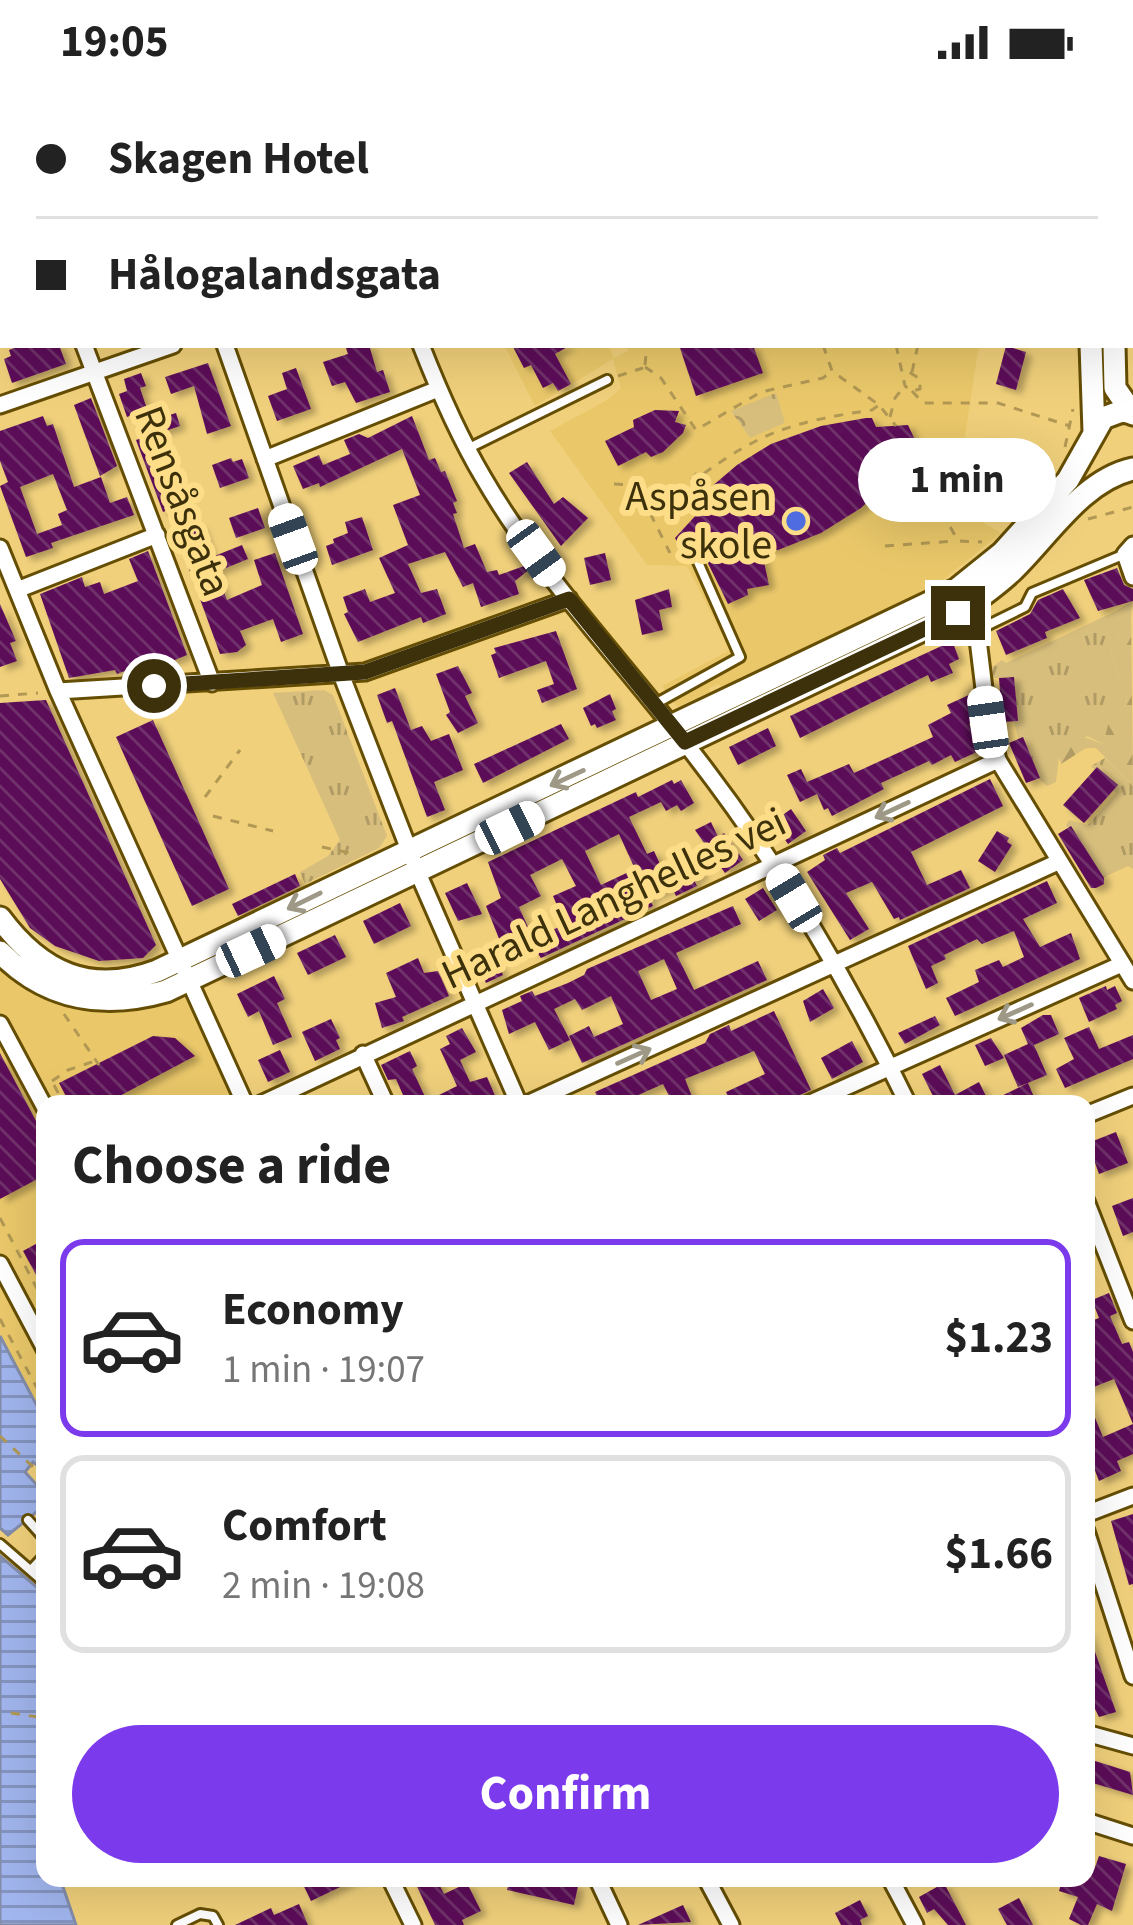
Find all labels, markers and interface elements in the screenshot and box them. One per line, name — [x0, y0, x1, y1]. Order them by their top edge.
text: 19:05 — [60, 10, 169, 74]
text: Skagen Hotel — [108, 127, 369, 191]
text: Hålogalandsgata — [108, 243, 441, 307]
street label: Rensåsgata — [118, 397, 246, 605]
callout: 1 min — [859, 439, 1057, 523]
text: 1 min — [910, 452, 1004, 508]
place label: Aspåsen skole — [625, 467, 772, 575]
car — [264, 499, 322, 579]
marker: Aspåsen skole — [783, 508, 809, 534]
car — [500, 513, 572, 593]
route end — [931, 586, 985, 640]
route start — [127, 659, 181, 713]
car — [965, 684, 1011, 760]
one-way arrow — [550, 768, 586, 790]
street label: Harald Langhelles vei — [432, 793, 796, 1005]
car — [470, 796, 550, 860]
one-way arrow — [875, 800, 911, 822]
car — [760, 858, 828, 938]
one-way arrow — [287, 891, 323, 913]
car — [211, 919, 291, 983]
one-way arrow — [998, 1002, 1034, 1024]
one-way arrow — [615, 1043, 651, 1065]
text: Choose a ride — [72, 1128, 391, 1205]
text: Economy — [222, 1278, 404, 1342]
icon: car — [78, 1284, 186, 1392]
text: $1.23 — [944, 1306, 1053, 1370]
text: 1 min · 19:07 — [222, 1342, 425, 1398]
text: Comfort — [222, 1494, 387, 1558]
icon: car — [78, 1500, 186, 1608]
text: $1.66 — [944, 1522, 1053, 1586]
text: 2 min · 19:08 — [222, 1558, 425, 1614]
button: Confirm — [72, 1725, 1059, 1863]

